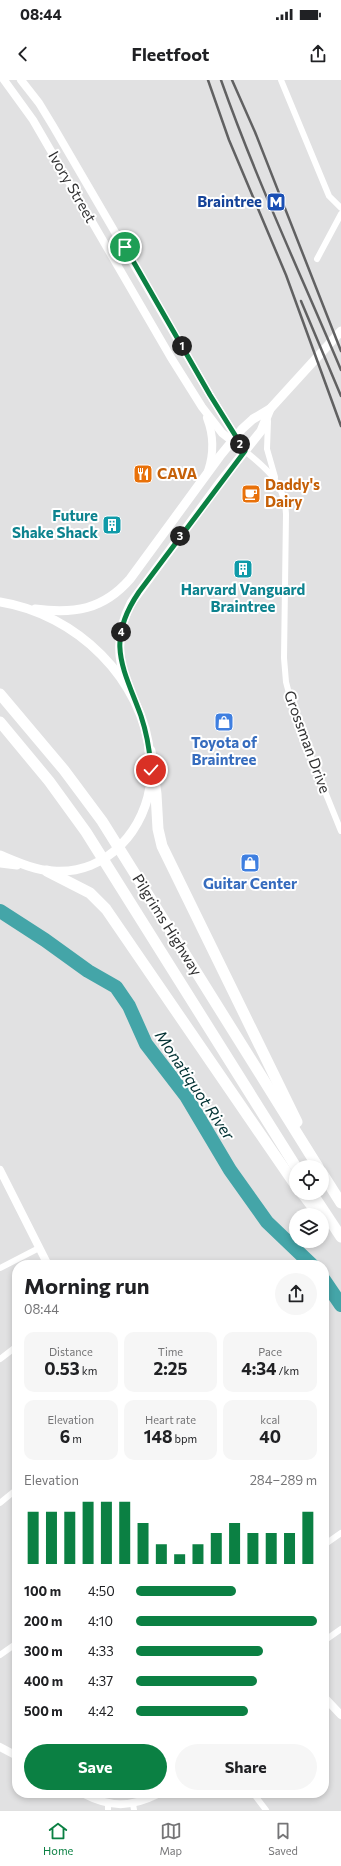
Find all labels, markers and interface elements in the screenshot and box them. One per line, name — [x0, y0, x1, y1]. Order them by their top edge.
text: 08:44 — [20, 5, 62, 23]
icon: back — [12, 43, 34, 65]
text: Fleetfoot — [132, 43, 209, 65]
icon: share — [307, 43, 329, 65]
street label: Ivory Street — [45, 148, 101, 225]
metro station icon: Braintree — [265, 191, 287, 213]
place label: Braintree — [197, 192, 262, 210]
pin — [108, 230, 142, 264]
icon: arrive — [114, 236, 136, 258]
pin: 1 — [172, 336, 192, 356]
text: 1 — [180, 339, 184, 352]
pin: 2 — [230, 434, 250, 454]
text: 2 — [237, 437, 243, 450]
restaurant icon: CAVA — [132, 463, 154, 485]
place label: CAVA — [157, 464, 197, 482]
place label: Daddy's Dairy — [265, 475, 320, 510]
cafe icon: Daddy's Dairy — [240, 483, 262, 505]
place label: Future Shake Shack — [12, 506, 98, 541]
building icon: Future Shake Shack — [101, 514, 123, 536]
pin: 3 — [170, 526, 190, 546]
text: 3 — [177, 529, 183, 542]
building icon: Harvard Vanguard Braintree — [232, 558, 254, 580]
place label: Harvard Vanguard Braintree — [181, 580, 305, 615]
pin: 4 — [111, 622, 131, 642]
text: 4 — [118, 625, 124, 638]
street label: Grossman Drive — [281, 688, 335, 795]
shop icon: Toyota of Braintree — [213, 711, 235, 733]
place label: Toyota of Braintree — [191, 733, 258, 768]
pin — [134, 753, 168, 787]
icon: check — [140, 759, 162, 781]
shop icon: Guitar Center — [239, 852, 261, 874]
street label: Pilgrims Highway — [129, 870, 207, 979]
place label: Guitar Center — [203, 874, 297, 892]
water label: Monatiquot River — [152, 1026, 239, 1144]
map controls — [289, 1160, 329, 1248]
button: locate — [289, 1160, 329, 1200]
button: layers — [289, 1208, 329, 1248]
text: Morning run — [24, 1272, 150, 1299]
button: share — [275, 1273, 317, 1315]
text: 08:44 — [24, 1301, 59, 1317]
text: Distance — [49, 1345, 93, 1358]
text: Time — [158, 1345, 183, 1358]
text: Pace — [258, 1345, 282, 1358]
text: 0.53 — [44, 1358, 80, 1379]
text: 2:25 — [154, 1358, 187, 1379]
text: 4:34 — [241, 1358, 277, 1379]
text: km — [80, 1364, 97, 1377]
text: /km — [277, 1364, 299, 1377]
text: Elevation — [48, 1413, 94, 1426]
text: Heart rate — [145, 1413, 196, 1426]
text: kcal — [260, 1413, 280, 1426]
text: 6 — [60, 1426, 70, 1447]
text: 148 — [144, 1426, 172, 1447]
text: 40 — [259, 1426, 281, 1447]
text: m — [70, 1432, 82, 1445]
text: bpm — [172, 1432, 197, 1445]
text: Elevation — [24, 1472, 79, 1488]
text: 284–289 m — [250, 1472, 317, 1488]
text: 100 m — [24, 1583, 61, 1599]
text: 4:50 — [88, 1583, 115, 1599]
text: 200 m — [24, 1613, 62, 1629]
text: 4:10 — [88, 1613, 113, 1629]
text: 300 m — [24, 1643, 63, 1659]
text: 4:33 — [88, 1643, 114, 1659]
text: 400 m — [24, 1673, 63, 1689]
text: 4:37 — [88, 1673, 113, 1689]
text: 500 m — [24, 1703, 63, 1719]
text: 4:42 — [88, 1703, 114, 1719]
button: Save — [24, 1744, 167, 1790]
button: Share — [175, 1744, 317, 1790]
tab: Home — [43, 1820, 73, 1857]
tab: Map — [159, 1820, 182, 1857]
tab: Saved — [268, 1820, 298, 1857]

